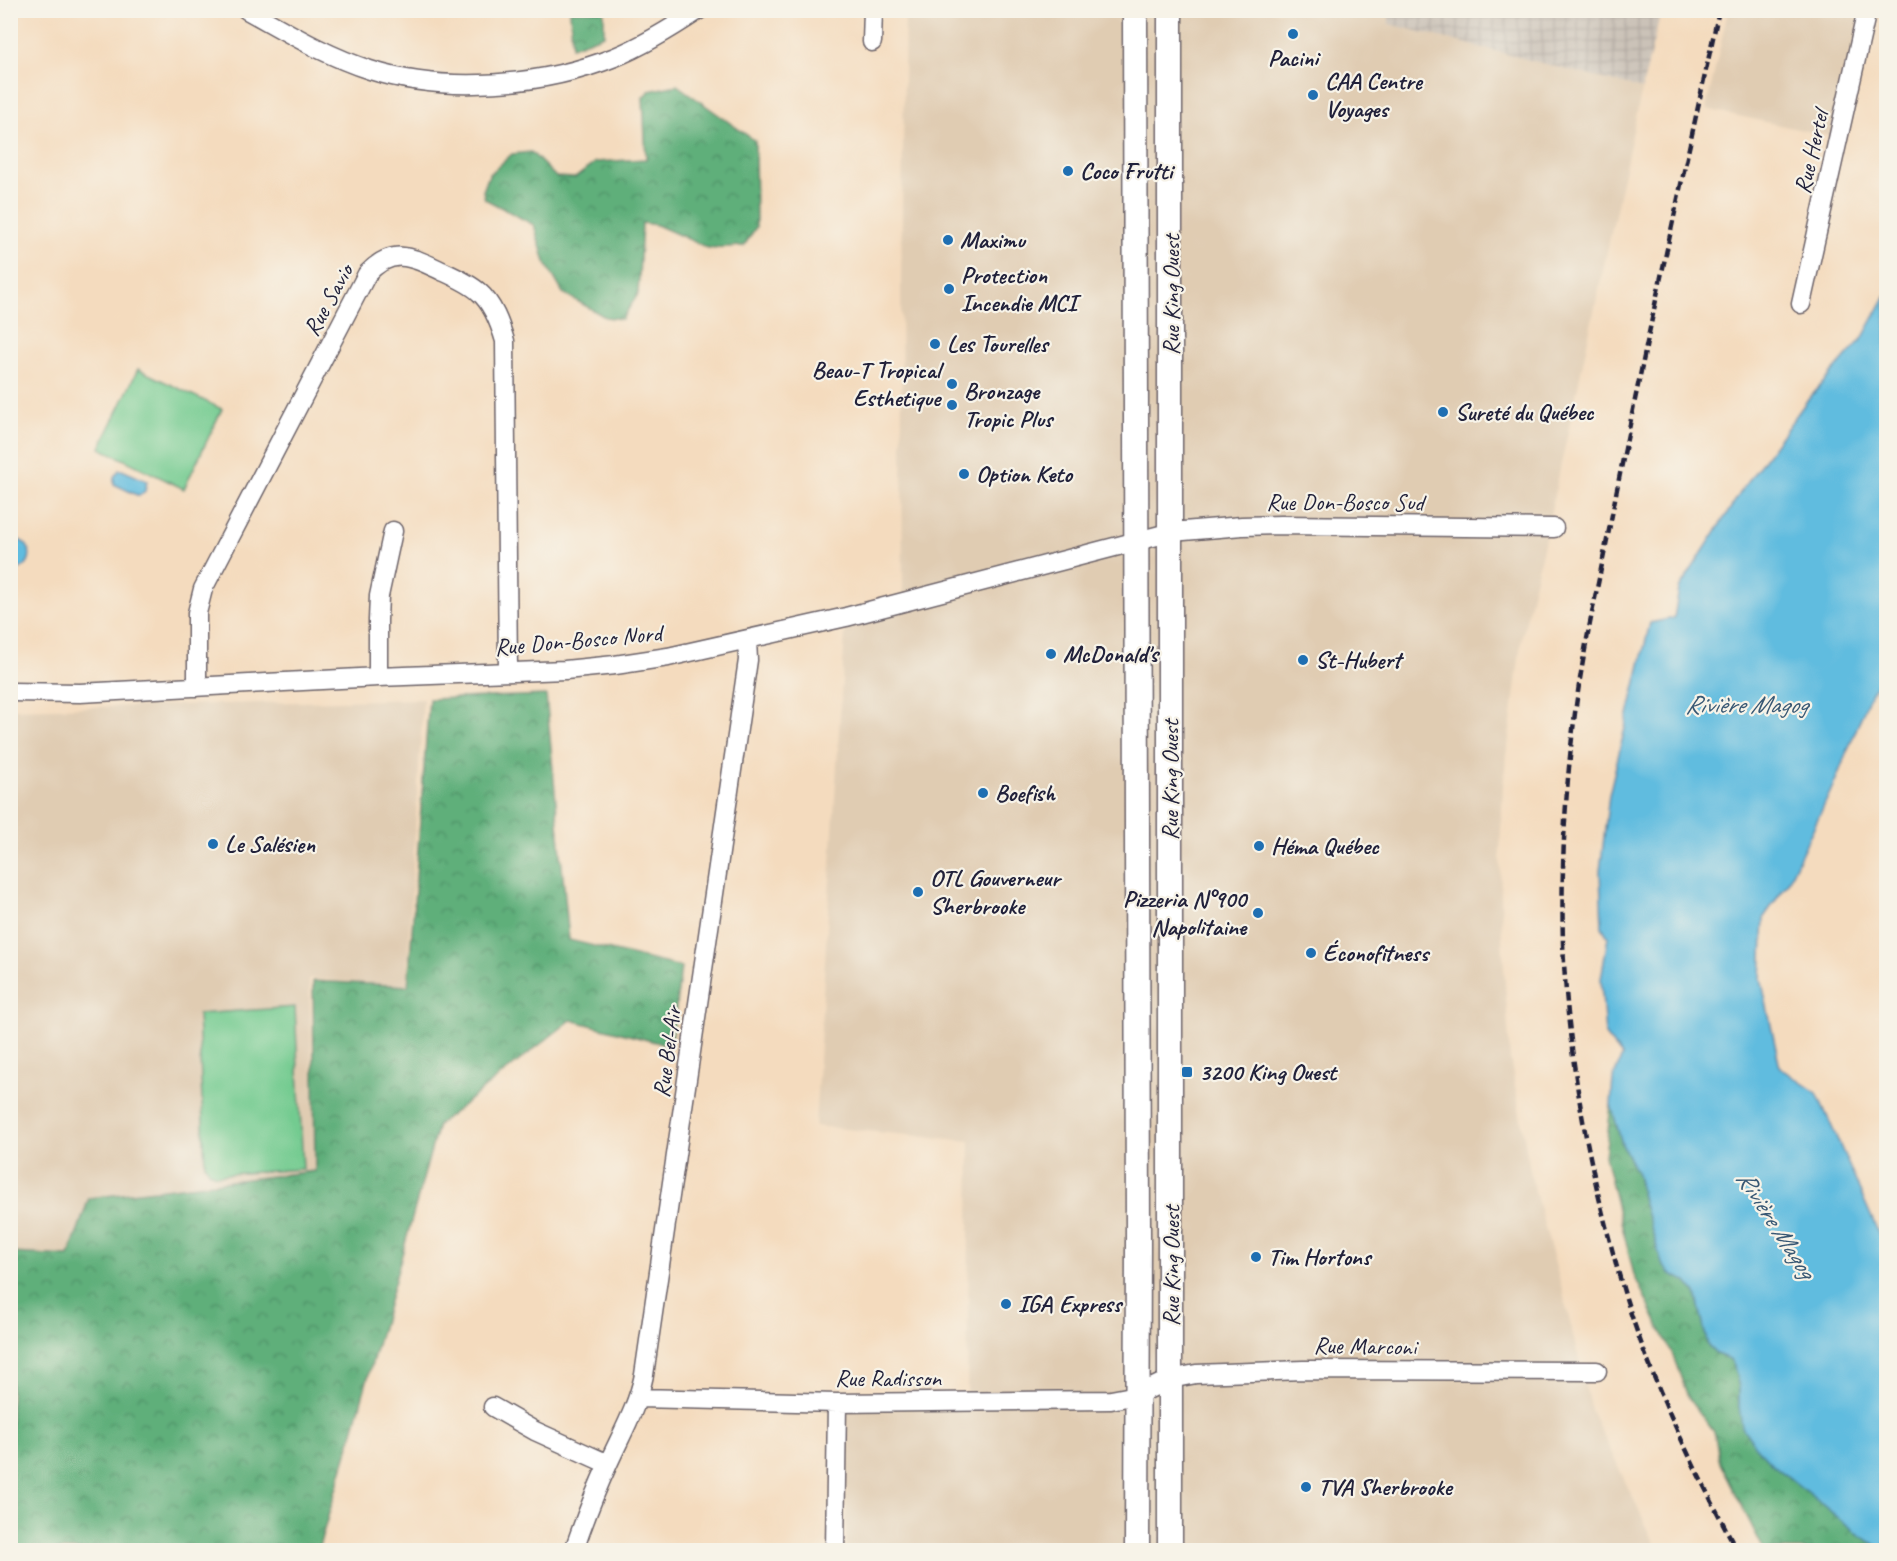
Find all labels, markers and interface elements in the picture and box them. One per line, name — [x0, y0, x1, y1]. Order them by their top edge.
marker: Pacini — [1286, 27, 1300, 41]
place label: Pacini — [1268, 43, 1321, 73]
place label: CAA Centre Voyages — [1325, 66, 1424, 124]
marker: CAA Centre Voyages — [1306, 88, 1320, 102]
street label: Rue Hertel — [1787, 104, 1836, 197]
place label: Coco Frutti — [1080, 156, 1176, 186]
marker: Coco Frutti — [1061, 164, 1075, 178]
place label: Maximu — [960, 225, 1027, 255]
marker: Maximu — [941, 233, 955, 247]
street label: Rue King Ouest — [1156, 233, 1186, 355]
street label: Rue Savio — [296, 257, 361, 341]
place label: Protection Incendie MCI — [961, 260, 1082, 318]
marker: Protection Incendie MCI — [942, 282, 956, 296]
place label: Les Tourelles — [947, 329, 1050, 359]
marker: Les Tourelles — [928, 337, 942, 351]
place label: Beau-T Tropical Esthetique — [812, 355, 945, 413]
place label: Bronzage Tropic Plus — [964, 376, 1055, 434]
marker: Beau-T Tropical Esthetique — [945, 377, 959, 391]
place label: Sureté du Québec — [1455, 397, 1595, 427]
marker: Bronzage Tropic Plus — [945, 398, 959, 412]
marker: Sureté du Québec — [1436, 405, 1450, 419]
place label: Option Keto — [976, 459, 1074, 489]
marker: Option Keto — [957, 467, 971, 481]
street label: Rue Don-Bosco Sud — [1266, 487, 1427, 517]
street label: Rue Don-Bosco Nord — [493, 617, 666, 662]
place label: McDonald's — [1063, 639, 1161, 669]
place label: St-Hubert — [1315, 645, 1405, 675]
marker: McDonald's — [1044, 647, 1058, 661]
marker: St-Hubert — [1296, 653, 1310, 667]
water label: Rivière Magog — [1685, 688, 1811, 721]
street label: Rue King Ouest — [1155, 718, 1185, 840]
place label: Boefish — [995, 778, 1056, 808]
marker: Boefish — [976, 786, 990, 800]
place label: Le Salésien — [225, 829, 316, 859]
place label: Héma Québec — [1271, 831, 1380, 861]
marker: Le Salésien — [206, 837, 220, 851]
marker: Héma Québec — [1252, 839, 1266, 853]
place label: OTL Gouverneur Sherbrooke — [930, 863, 1062, 921]
place label: Pizzeria N°900 Napolitaine — [1123, 884, 1248, 942]
marker: OTL Gouverneur Sherbrooke — [911, 885, 925, 899]
marker: Pizzeria N°900 Napolitaine — [1251, 906, 1265, 920]
place label: Éconofitness — [1323, 938, 1431, 968]
marker: Éconofitness — [1304, 946, 1318, 960]
street label: Rue Bel-Air — [646, 1002, 689, 1100]
place label: 3200 King Ouest — [1199, 1057, 1339, 1087]
marker: 3200 King Ouest — [1180, 1065, 1194, 1079]
water label: Rivière Magog — [1729, 1164, 1825, 1287]
street label: Rue King Ouest — [1156, 1204, 1186, 1326]
place label: Tim Hortons — [1268, 1242, 1373, 1272]
marker: Tim Hortons — [1249, 1250, 1263, 1264]
place label: IGA Express — [1018, 1289, 1124, 1319]
marker: IGA Express — [999, 1297, 1013, 1311]
street label: Rue Marconi — [1313, 1330, 1419, 1362]
street label: Rue Radisson — [835, 1363, 942, 1393]
place label: TVA Sherbrooke — [1318, 1472, 1453, 1502]
marker: TVA Sherbrooke — [1299, 1480, 1313, 1494]

